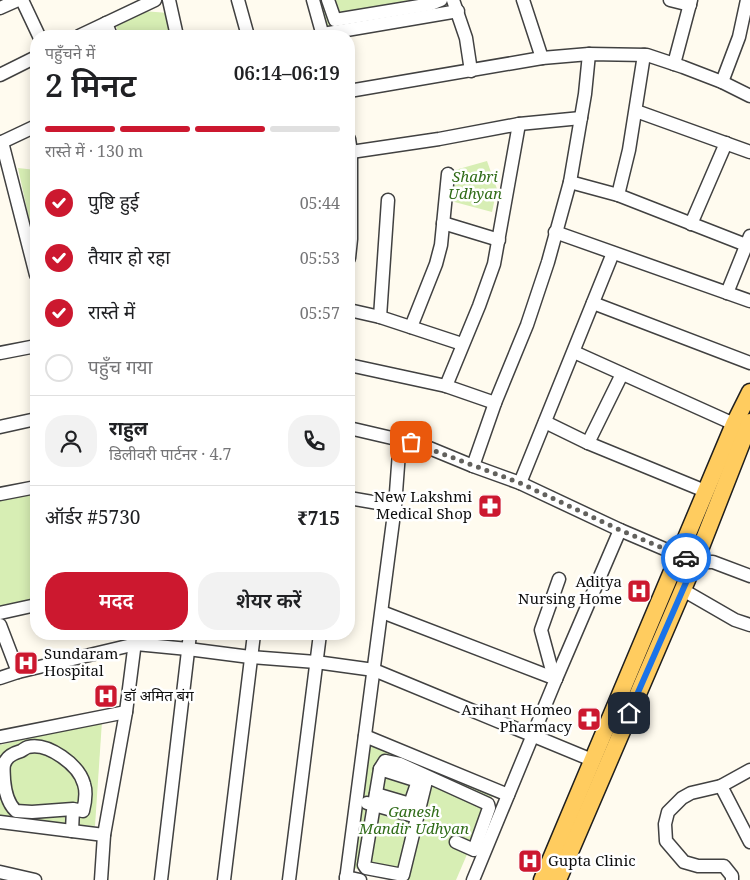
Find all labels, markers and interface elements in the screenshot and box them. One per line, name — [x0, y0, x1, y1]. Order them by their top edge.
text: पहुँचने में — [45, 42, 95, 64]
text: 06:14–06:19 — [234, 60, 340, 86]
text: 2 मिनट — [45, 63, 136, 106]
text: रास्ते में · 130 m — [45, 140, 143, 162]
park label: Shabri Udhyan — [448, 166, 502, 203]
icon: check — [45, 189, 73, 217]
text: पुष्टि हुई — [88, 189, 139, 215]
text: 05:44 — [300, 192, 340, 214]
icon: check — [45, 244, 73, 272]
text: तैयार हो रहा — [88, 244, 170, 270]
text: 05:53 — [300, 247, 340, 269]
icon: check — [45, 299, 73, 327]
text: रास्ते में — [88, 299, 135, 325]
text: 05:57 — [300, 302, 340, 324]
text: पहुँच गया — [88, 354, 153, 380]
button: person — [45, 415, 97, 467]
text: राहुल — [109, 415, 148, 441]
button: phone — [288, 415, 340, 467]
pin — [390, 421, 432, 463]
icon: bag — [397, 428, 425, 456]
text: डिलीवरी पार्टनर · 4.7 — [109, 443, 231, 465]
place label: New Lakshmi Medical Shop — [374, 486, 472, 523]
pharmacy icon: New Lakshmi Medical Shop — [477, 493, 503, 519]
text: ऑर्डर #5730 — [45, 504, 140, 530]
text: ₹715 — [297, 505, 340, 531]
courier — [661, 533, 711, 583]
icon: car — [672, 544, 700, 572]
place label: Aditya Nursing Home — [518, 571, 622, 608]
button: मदद — [45, 572, 188, 630]
button: शेयर करें — [198, 572, 340, 630]
hospital icon: Aditya Nursing Home — [626, 578, 652, 604]
place label: Sundaram Hospital — [44, 643, 118, 680]
hospital icon: Sundaram Hospital — [13, 650, 39, 676]
hospital icon: डॉ अमित बंग — [93, 683, 119, 709]
place label: डॉ अमित बंग — [123, 685, 194, 705]
pin — [608, 692, 650, 734]
place label: Arihant Homeo Pharmacy — [461, 699, 573, 736]
icon: home — [615, 699, 643, 727]
pharmacy icon: Arihant Homeo Pharmacy — [576, 706, 602, 732]
park label: Ganesh Mandir Udhyan — [358, 801, 469, 838]
hospital icon: Gupta Clinic — [517, 848, 543, 874]
place label: Gupta Clinic — [548, 850, 636, 870]

